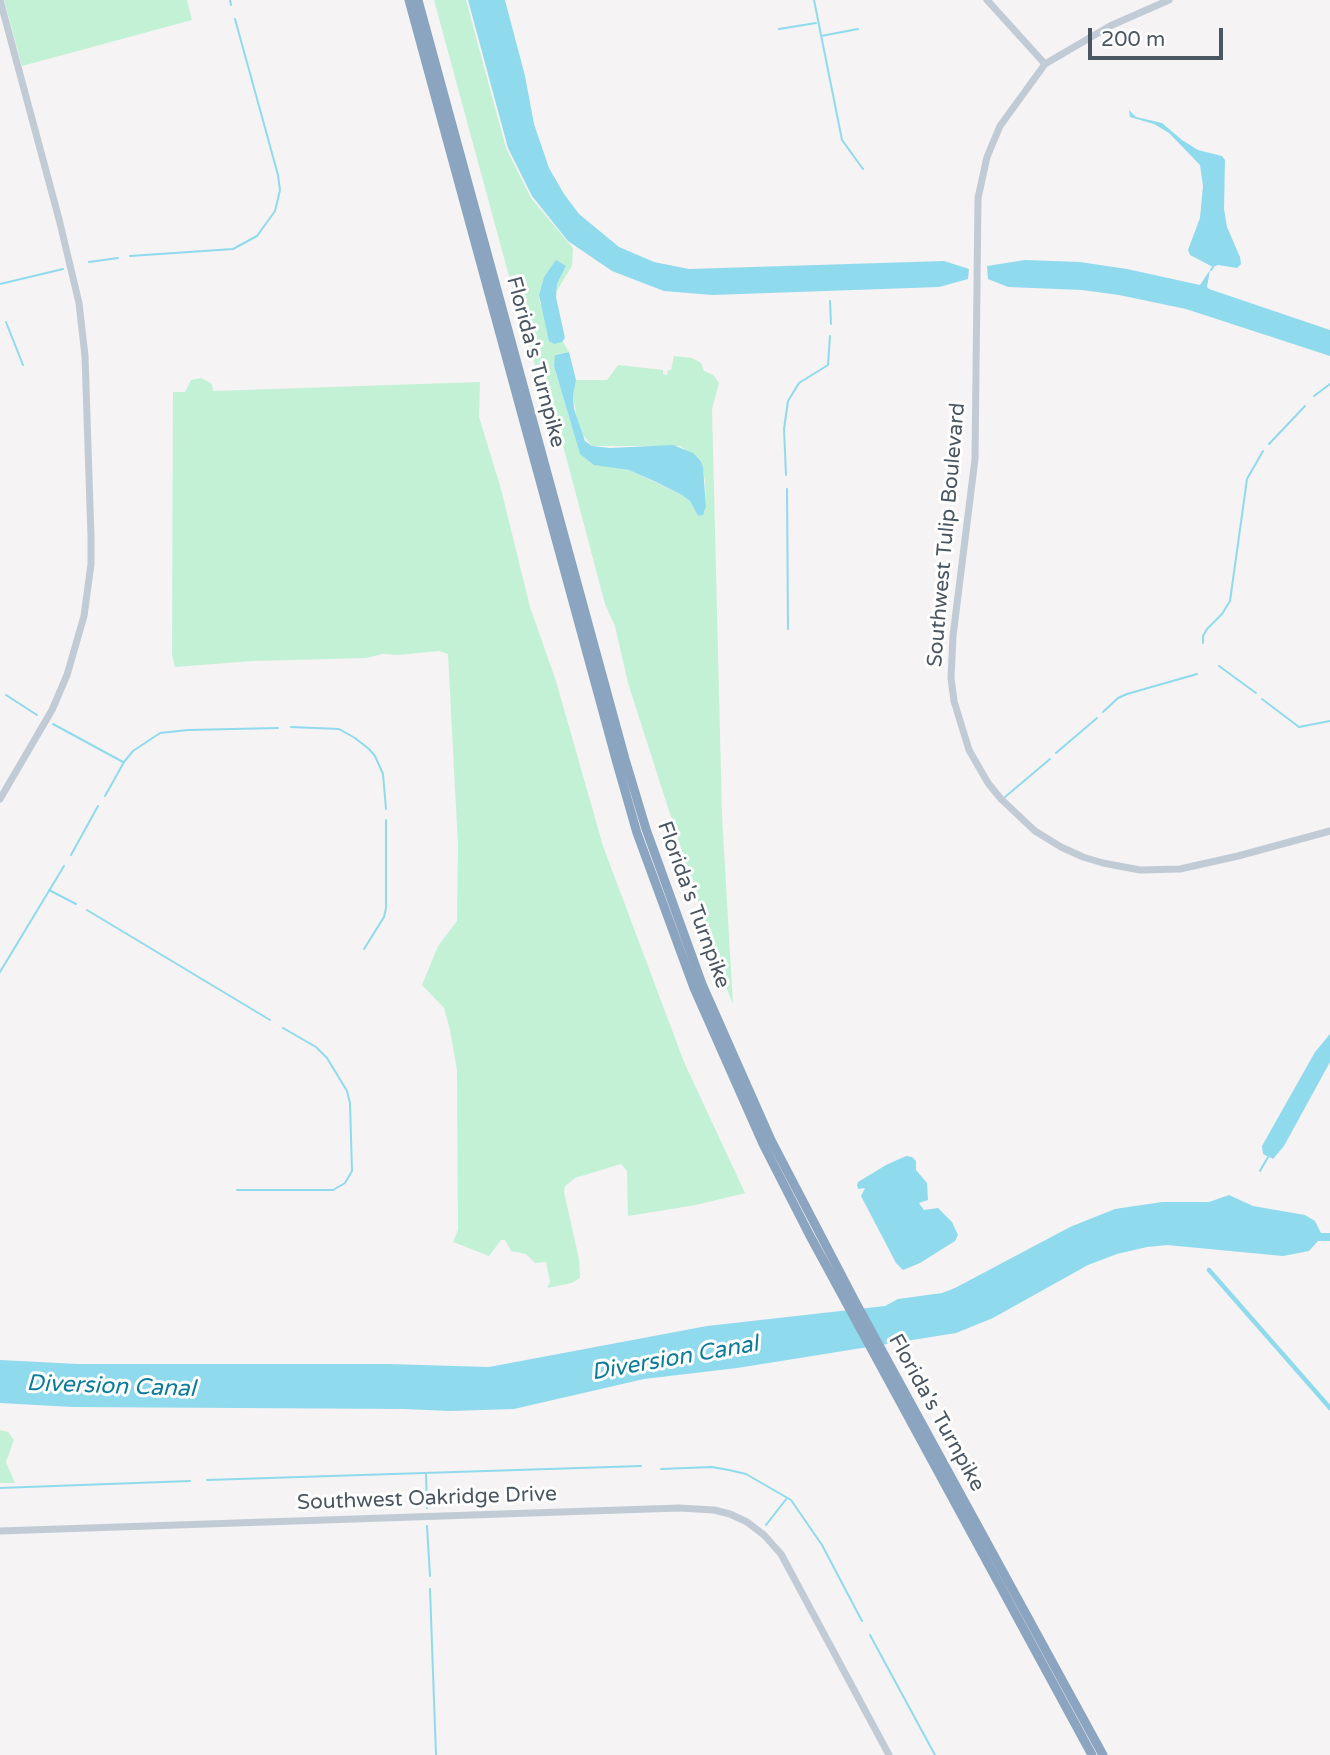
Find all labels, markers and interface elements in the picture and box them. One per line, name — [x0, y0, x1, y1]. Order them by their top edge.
scale bar — [1092, 14, 1227, 58]
text: 200 m — [1101, 27, 1165, 52]
street label: Florida's Turnpike — [500, 274, 570, 450]
street label: Southwest Tulip Boulevard — [923, 402, 971, 668]
street label: Florida's Turnpike — [651, 818, 735, 992]
street label: Florida's Turnpike — [882, 1330, 990, 1496]
water label: Diversion Canal — [589, 1331, 761, 1387]
water label: Diversion Canal — [26, 1370, 196, 1404]
street label: Southwest Oakridge Drive — [297, 1482, 557, 1516]

